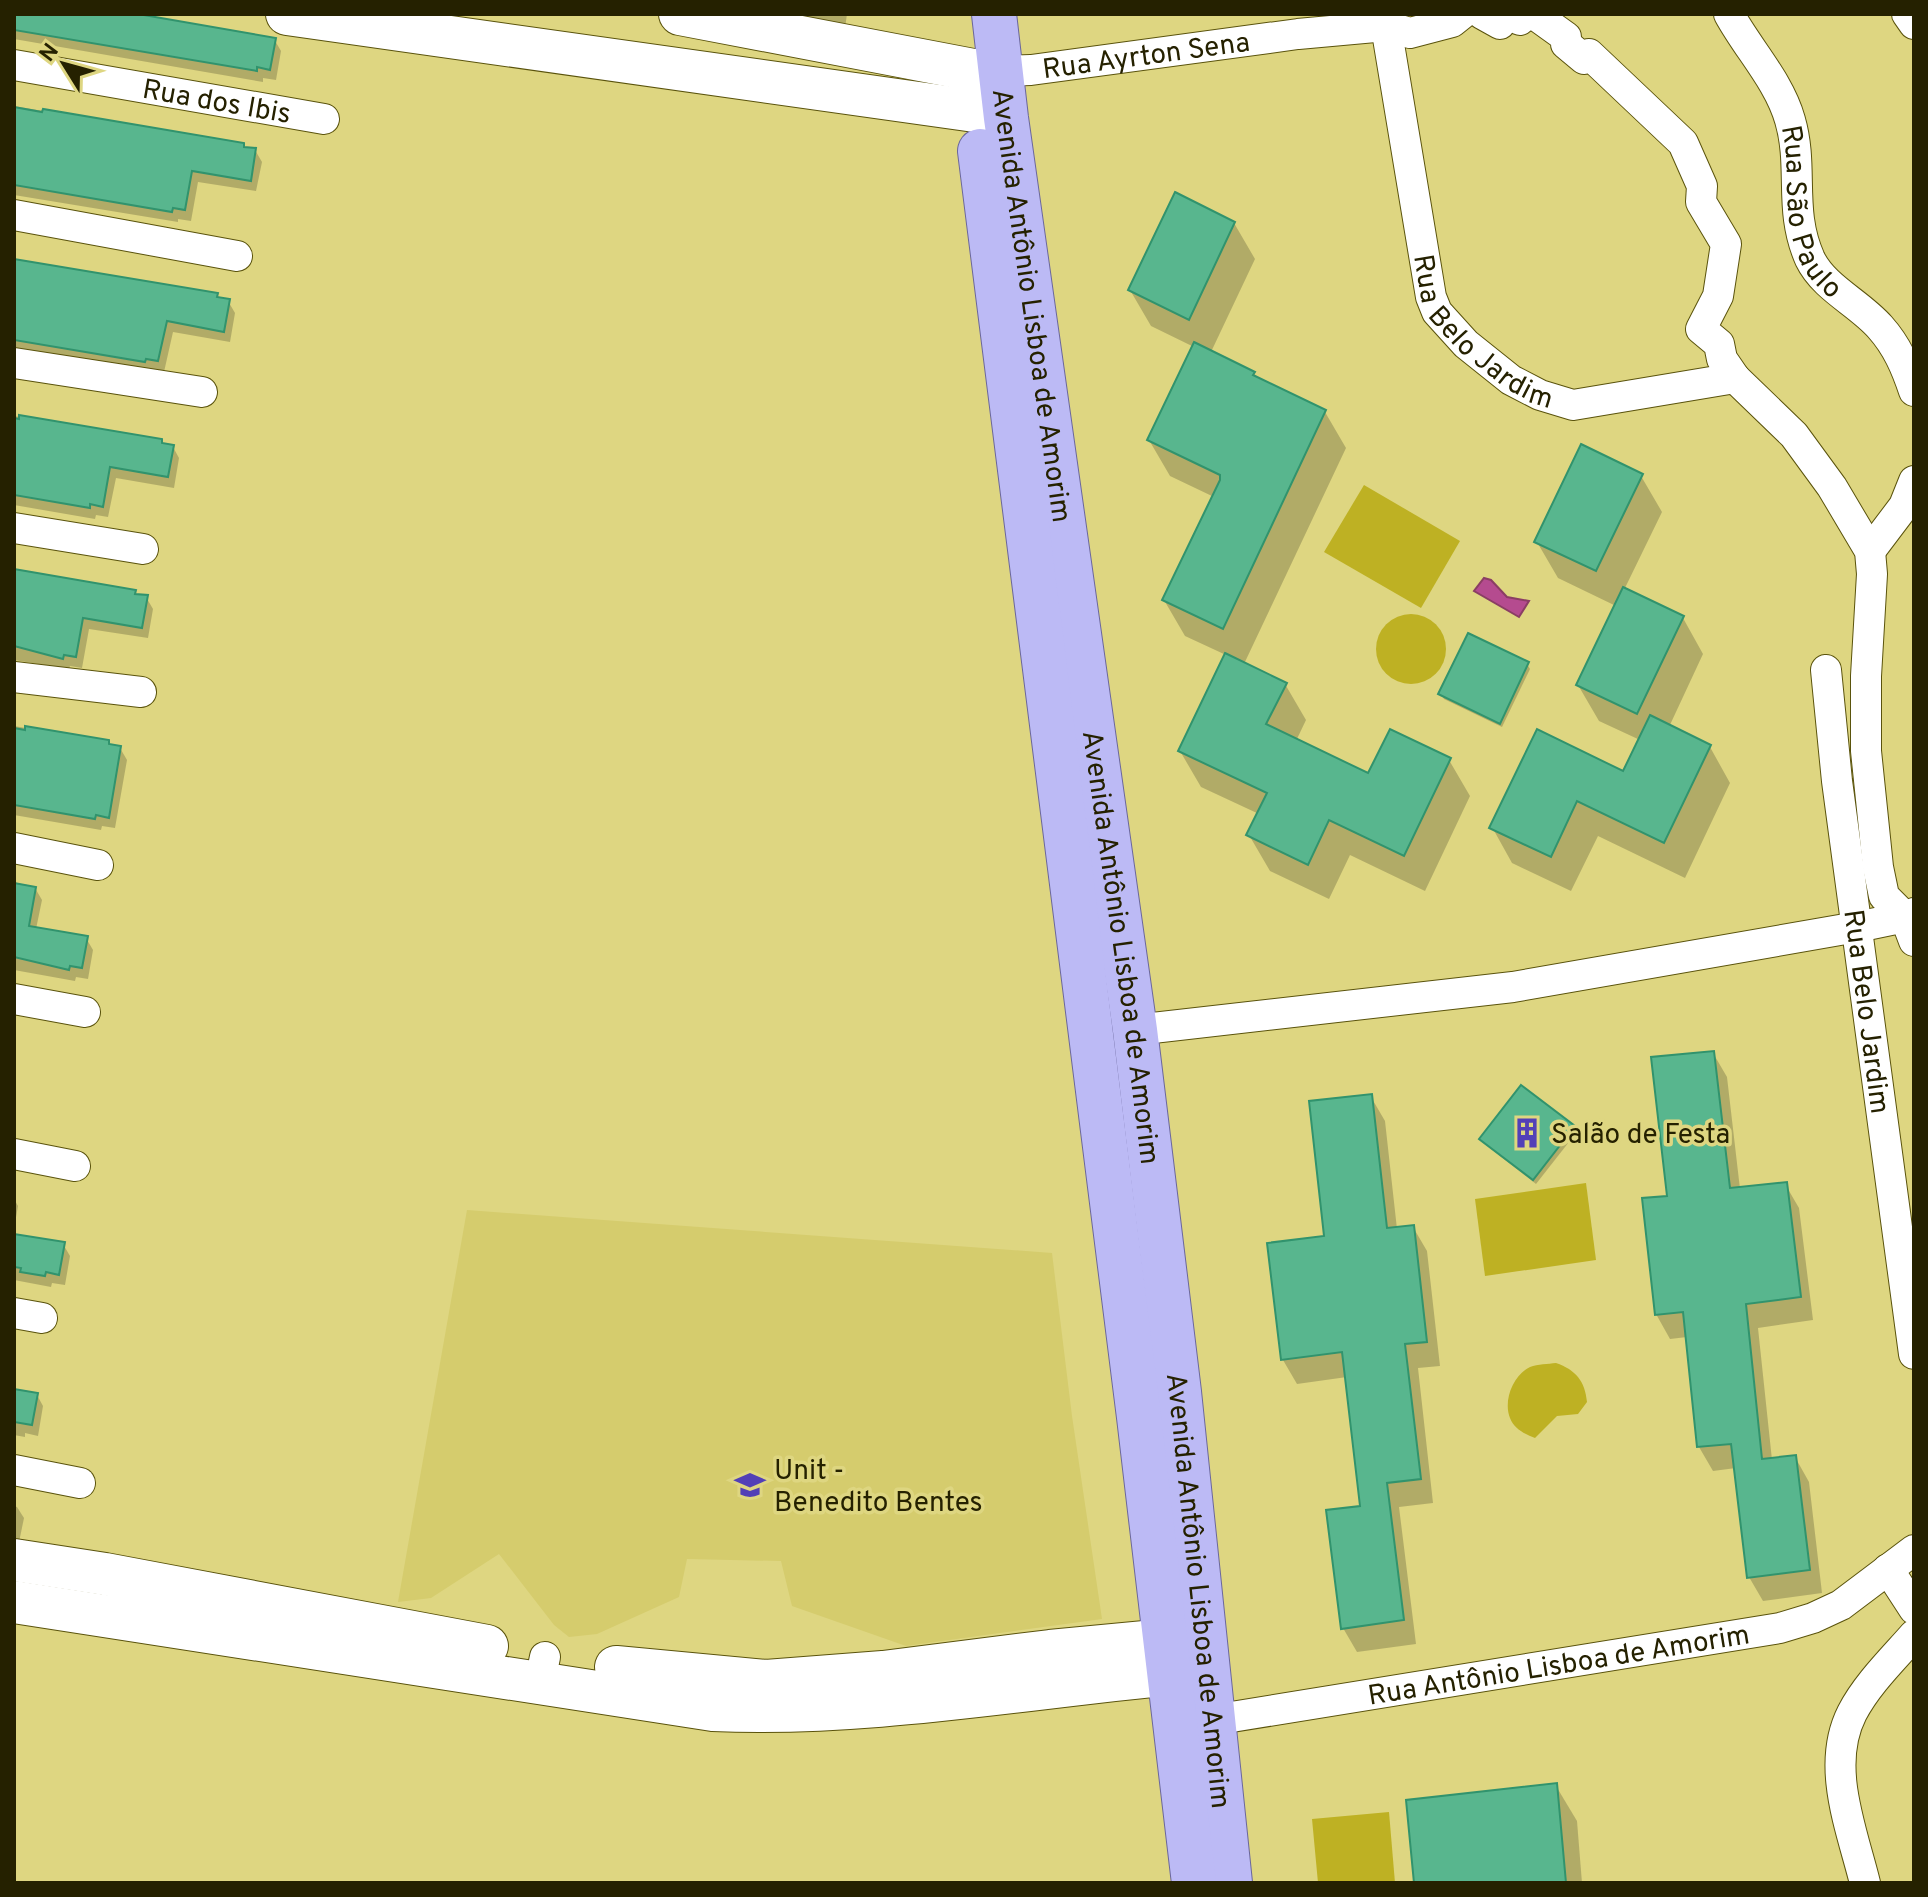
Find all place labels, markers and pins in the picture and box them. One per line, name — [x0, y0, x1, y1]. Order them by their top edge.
building icon: Salão de Festa — [1510, 1116, 1544, 1150]
place label: Salão de Festa — [1551, 1118, 1730, 1154]
place label: Unit - Benedito Bentes — [774, 1454, 983, 1522]
school or university icon: Unit - Benedito Bentes — [733, 1468, 767, 1502]

